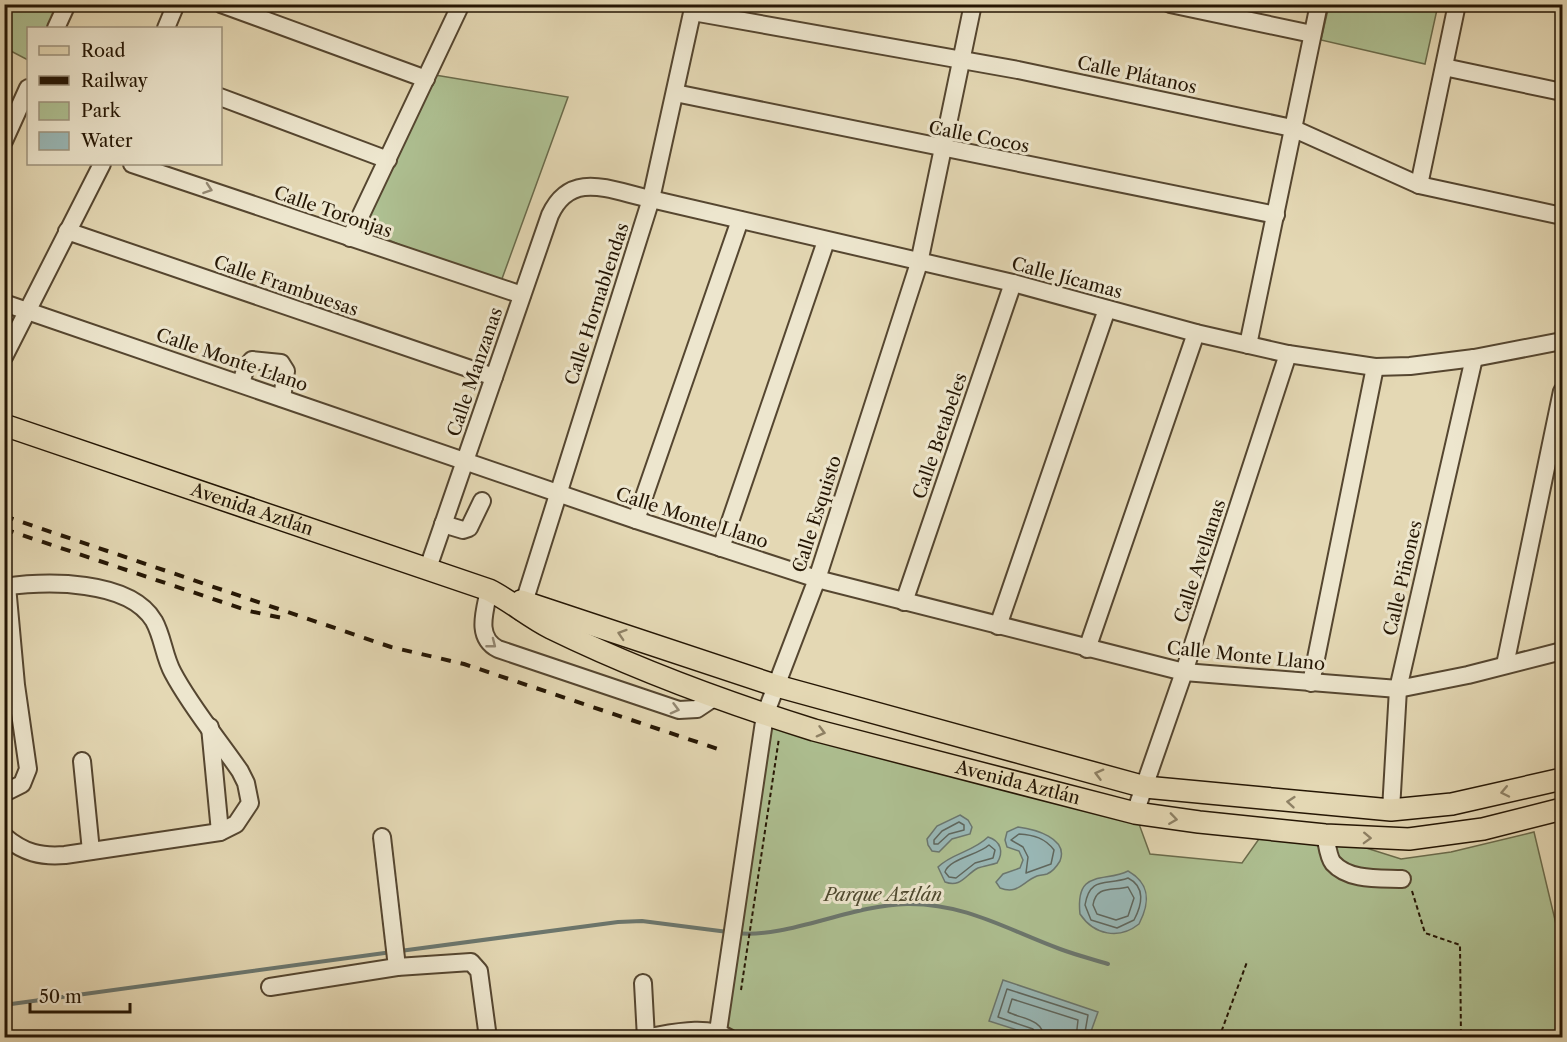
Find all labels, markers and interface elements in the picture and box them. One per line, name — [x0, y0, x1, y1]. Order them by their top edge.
legend — [27, 27, 222, 165]
text: Road — [81, 40, 126, 62]
street label: Calle Plátanos — [1075, 52, 1199, 98]
text: Railway — [81, 70, 149, 92]
text: Park — [81, 100, 122, 122]
street label: Calle Cocos — [927, 116, 1031, 158]
text: Water — [80, 130, 133, 152]
one-way arrow — [202, 182, 212, 195]
street label: Calle Toronjas — [271, 182, 395, 242]
street label: Calle Hornablendas — [560, 220, 634, 388]
street label: Calle Frambuesas — [211, 251, 361, 321]
street label: Calle Jícamas — [1009, 253, 1125, 303]
street label: Calle Manzanas — [443, 305, 507, 439]
street label: Calle Monte Llano — [153, 324, 311, 396]
street label: Calle Betabeles — [908, 370, 972, 502]
street label: Calle Esquisto — [788, 453, 846, 575]
street label: Avenida Aztlán — [187, 478, 316, 540]
street label: Calle Monte Llano — [613, 483, 771, 553]
street label: Calle Avellanas — [1170, 496, 1230, 626]
street label: Calle Piñones — [1379, 518, 1427, 638]
one-way arrow — [617, 629, 628, 642]
one-way arrow — [485, 636, 496, 647]
street label: Calle Monte Llano — [1166, 637, 1326, 675]
one-way arrow — [670, 701, 680, 714]
one-way arrow — [815, 725, 826, 737]
street label: Avenida Aztlán — [952, 756, 1083, 809]
one-way arrow — [1094, 769, 1104, 782]
one-way arrow — [1501, 785, 1511, 798]
one-way arrow — [1287, 796, 1296, 809]
one-way arrow — [1169, 813, 1178, 825]
one-way arrow — [1363, 832, 1372, 844]
park label: Parque Aztlán — [822, 884, 942, 906]
scale bar — [30, 976, 130, 1014]
text: 50 m — [39, 986, 82, 1008]

